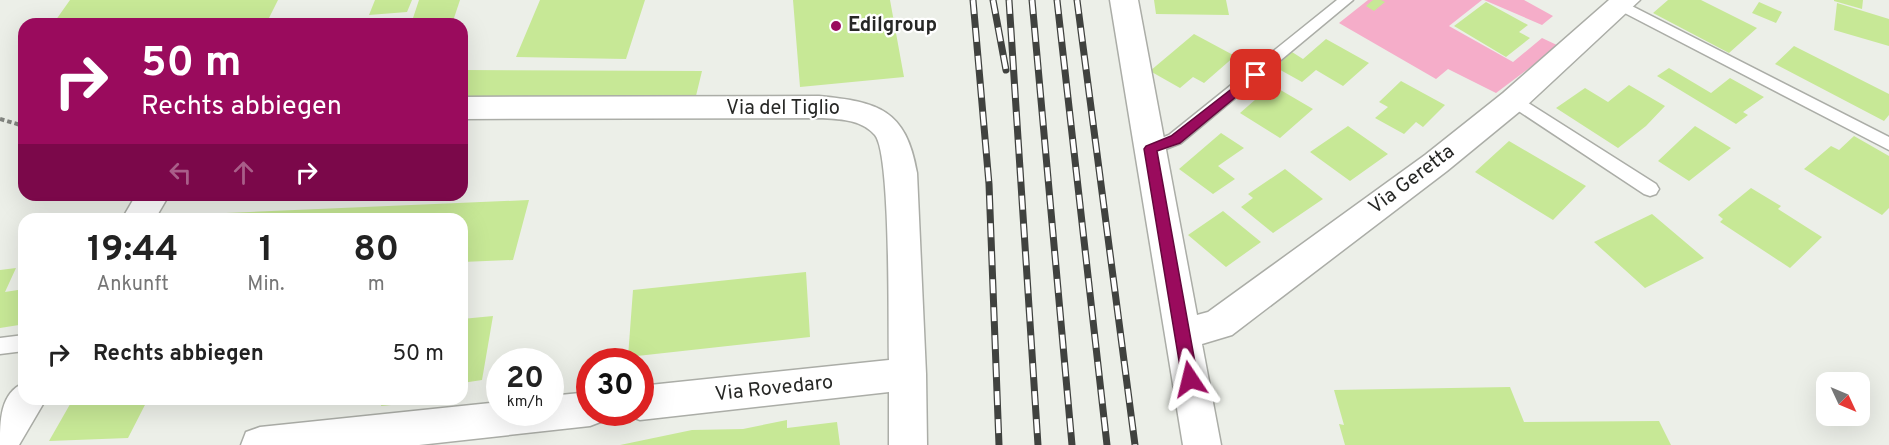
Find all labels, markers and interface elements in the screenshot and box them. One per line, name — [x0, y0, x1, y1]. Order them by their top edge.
place label: Edilgroup — [848, 13, 937, 39]
marker: Edilgroup — [829, 19, 843, 33]
text: 50 m — [141, 38, 242, 91]
icon: right — [42, 42, 120, 120]
pin — [1230, 49, 1281, 100]
icon: arrive — [1239, 58, 1272, 91]
text: Rechts abbiegen — [141, 90, 342, 124]
street label: Via del Tiglio — [726, 96, 840, 122]
street label: Via Geretta — [1364, 139, 1460, 221]
icon: left — [164, 156, 197, 189]
icon: ahead — [227, 156, 260, 189]
icon: right — [290, 156, 323, 189]
text: 19:44 — [87, 228, 178, 274]
text: 1 — [259, 228, 273, 274]
text: 80 — [353, 228, 399, 274]
text: Ankunft — [97, 272, 169, 298]
text: Min. — [247, 272, 284, 298]
text: m — [368, 272, 385, 298]
icon: right — [42, 338, 75, 371]
text: Rechts abbiegen — [93, 341, 264, 368]
text: 50 m — [392, 341, 444, 368]
position arrow — [1158, 347, 1222, 411]
speed limit sign: 30 — [576, 348, 654, 426]
text: 20 — [506, 361, 544, 398]
street label: Via Rovedaro — [714, 370, 834, 408]
north arrow — [1816, 372, 1870, 426]
map controls — [1816, 372, 1870, 426]
text: km/h — [507, 393, 543, 412]

